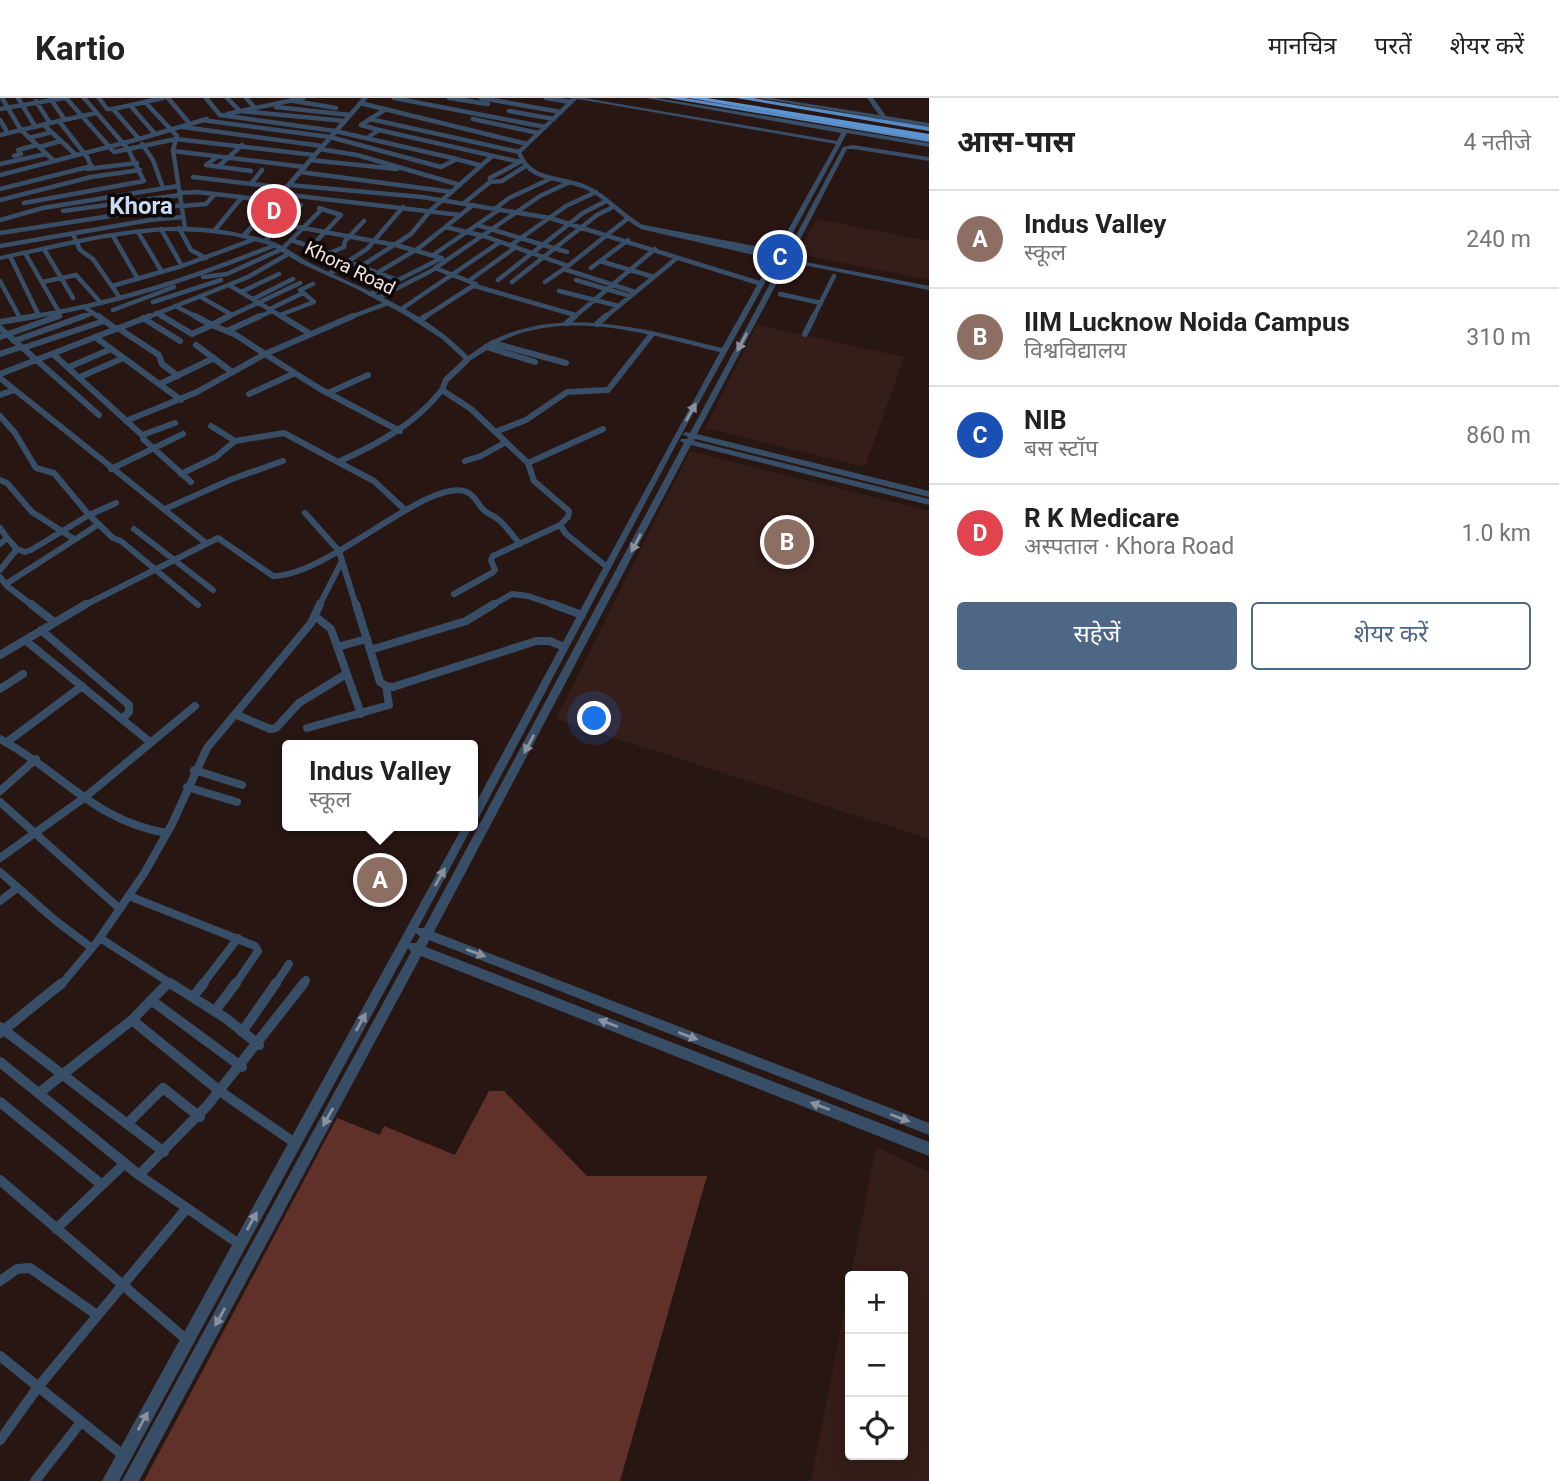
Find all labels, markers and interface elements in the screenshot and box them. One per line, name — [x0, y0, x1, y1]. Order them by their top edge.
text: Kartio — [35, 29, 125, 68]
text: मानचित्र — [1268, 32, 1337, 60]
text: परतें — [1375, 32, 1412, 60]
text: शेयर करें — [1450, 32, 1524, 60]
text: आस-पास — [957, 124, 1075, 159]
text: 4 नतीजे — [1463, 129, 1531, 156]
pin: D — [251, 185, 297, 237]
district label: Khora — [109, 192, 173, 220]
text: Indus Valley — [1024, 209, 1166, 239]
text: A — [972, 226, 988, 253]
text: 240 m — [1466, 226, 1531, 253]
pin: C — [757, 231, 803, 283]
street label: Khora Road — [301, 236, 399, 300]
text: स्कूल — [1024, 239, 1066, 266]
text: IIM Lucknow Noida Campus — [1024, 307, 1350, 337]
text: B — [973, 324, 987, 351]
text: 310 m — [1466, 324, 1531, 351]
one-way arrow — [736, 332, 748, 352]
text: विश्वविद्यालय — [1024, 337, 1127, 364]
one-way arrow — [685, 403, 697, 422]
text: NIB — [1024, 405, 1067, 435]
text: C — [972, 422, 988, 449]
text: 860 m — [1466, 422, 1531, 449]
text: बस स्टॉप — [1024, 435, 1098, 462]
text: R K Medicare — [1024, 503, 1179, 533]
pin: B — [764, 516, 810, 568]
text: D — [973, 520, 987, 547]
text: 1.0 km — [1462, 520, 1531, 547]
one-way arrow — [630, 533, 641, 553]
text: अस्पताल · Khora Road — [1024, 533, 1234, 560]
button: सहेजें — [957, 602, 1237, 670]
button: शेयर करें — [1251, 602, 1531, 670]
your location — [577, 701, 611, 735]
one-way arrow — [524, 734, 535, 754]
popup — [282, 740, 478, 831]
text: Indus Valley — [309, 756, 451, 786]
text: स्कूल — [309, 786, 351, 813]
pin: A — [357, 854, 403, 906]
one-way arrow — [434, 867, 446, 887]
one-way arrow — [465, 948, 486, 959]
one-way arrow — [355, 1012, 367, 1031]
one-way arrow — [597, 1017, 618, 1028]
one-way arrow — [677, 1030, 698, 1041]
one-way arrow — [809, 1100, 830, 1111]
one-way arrow — [322, 1107, 334, 1126]
one-way arrow — [890, 1112, 911, 1123]
one-way arrow — [246, 1211, 258, 1231]
map controls — [845, 1271, 908, 1460]
button: + — [845, 1271, 908, 1334]
one-way arrow — [214, 1307, 226, 1327]
button: − — [845, 1334, 908, 1397]
button: locate — [845, 1397, 908, 1460]
one-way arrow — [137, 1411, 149, 1431]

